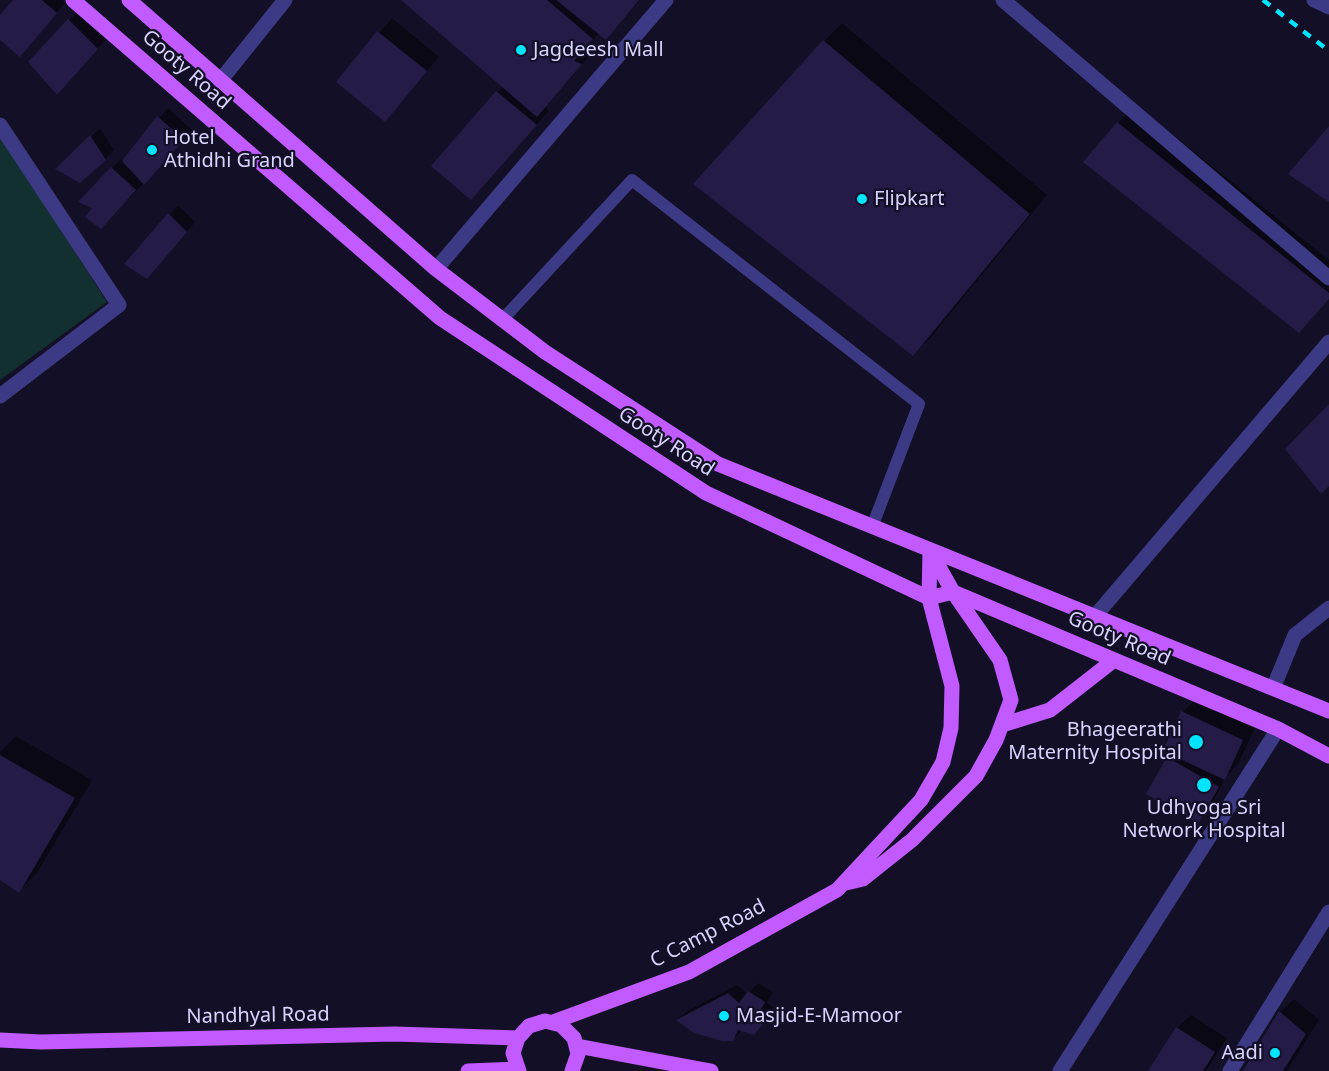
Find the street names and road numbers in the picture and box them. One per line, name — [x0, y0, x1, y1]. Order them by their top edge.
street label: Gooty Road — [137, 25, 235, 115]
street label: Gooty Road — [614, 402, 718, 482]
street label: Gooty Road — [1064, 607, 1174, 671]
street label: C Camp Road — [646, 895, 770, 973]
street label: Nandhyal Road — [186, 1003, 330, 1029]

